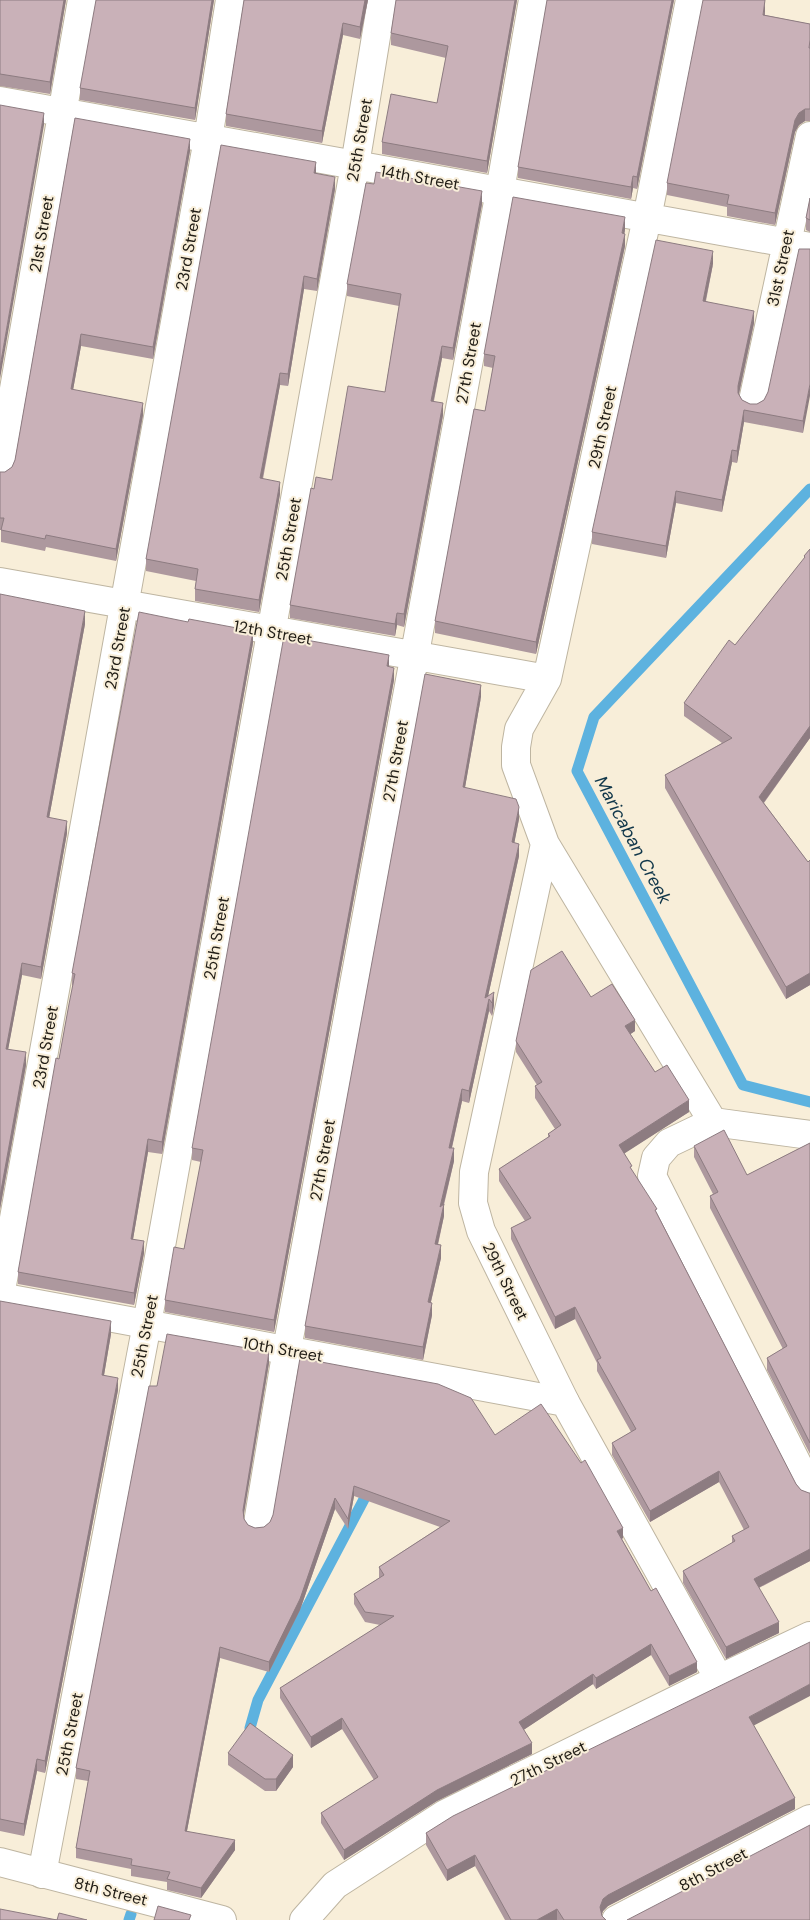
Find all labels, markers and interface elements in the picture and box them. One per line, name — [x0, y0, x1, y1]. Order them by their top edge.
street label: 25th Street — [342, 97, 377, 183]
street label: 14th Street — [379, 160, 461, 195]
street label: 21st Street — [24, 194, 59, 274]
street label: 23rd Street — [171, 206, 206, 292]
street label: 31st Street — [762, 228, 799, 308]
street label: 27th Street — [451, 321, 486, 406]
street label: 29th Street — [583, 384, 622, 470]
street label: 25th Street — [271, 496, 306, 582]
street label: 23rd Street — [100, 605, 135, 691]
street label: 12th Street — [232, 615, 314, 650]
street label: 27th Street — [378, 719, 413, 804]
water label: Maricaban Creek — [589, 772, 677, 909]
street label: 25th Street — [199, 895, 234, 981]
street label: 23rd Street — [28, 1004, 63, 1090]
street label: 27th Street — [305, 1118, 340, 1203]
street label: 29th Street — [478, 1239, 533, 1324]
street label: 25th Street — [126, 1293, 163, 1379]
street label: 10th Street — [241, 1332, 325, 1367]
street label: 25th Street — [51, 1691, 88, 1777]
street label: 27th Street — [507, 1736, 590, 1791]
street label: 8th Street — [675, 1843, 751, 1896]
street label: 8th Street — [72, 1872, 150, 1911]

